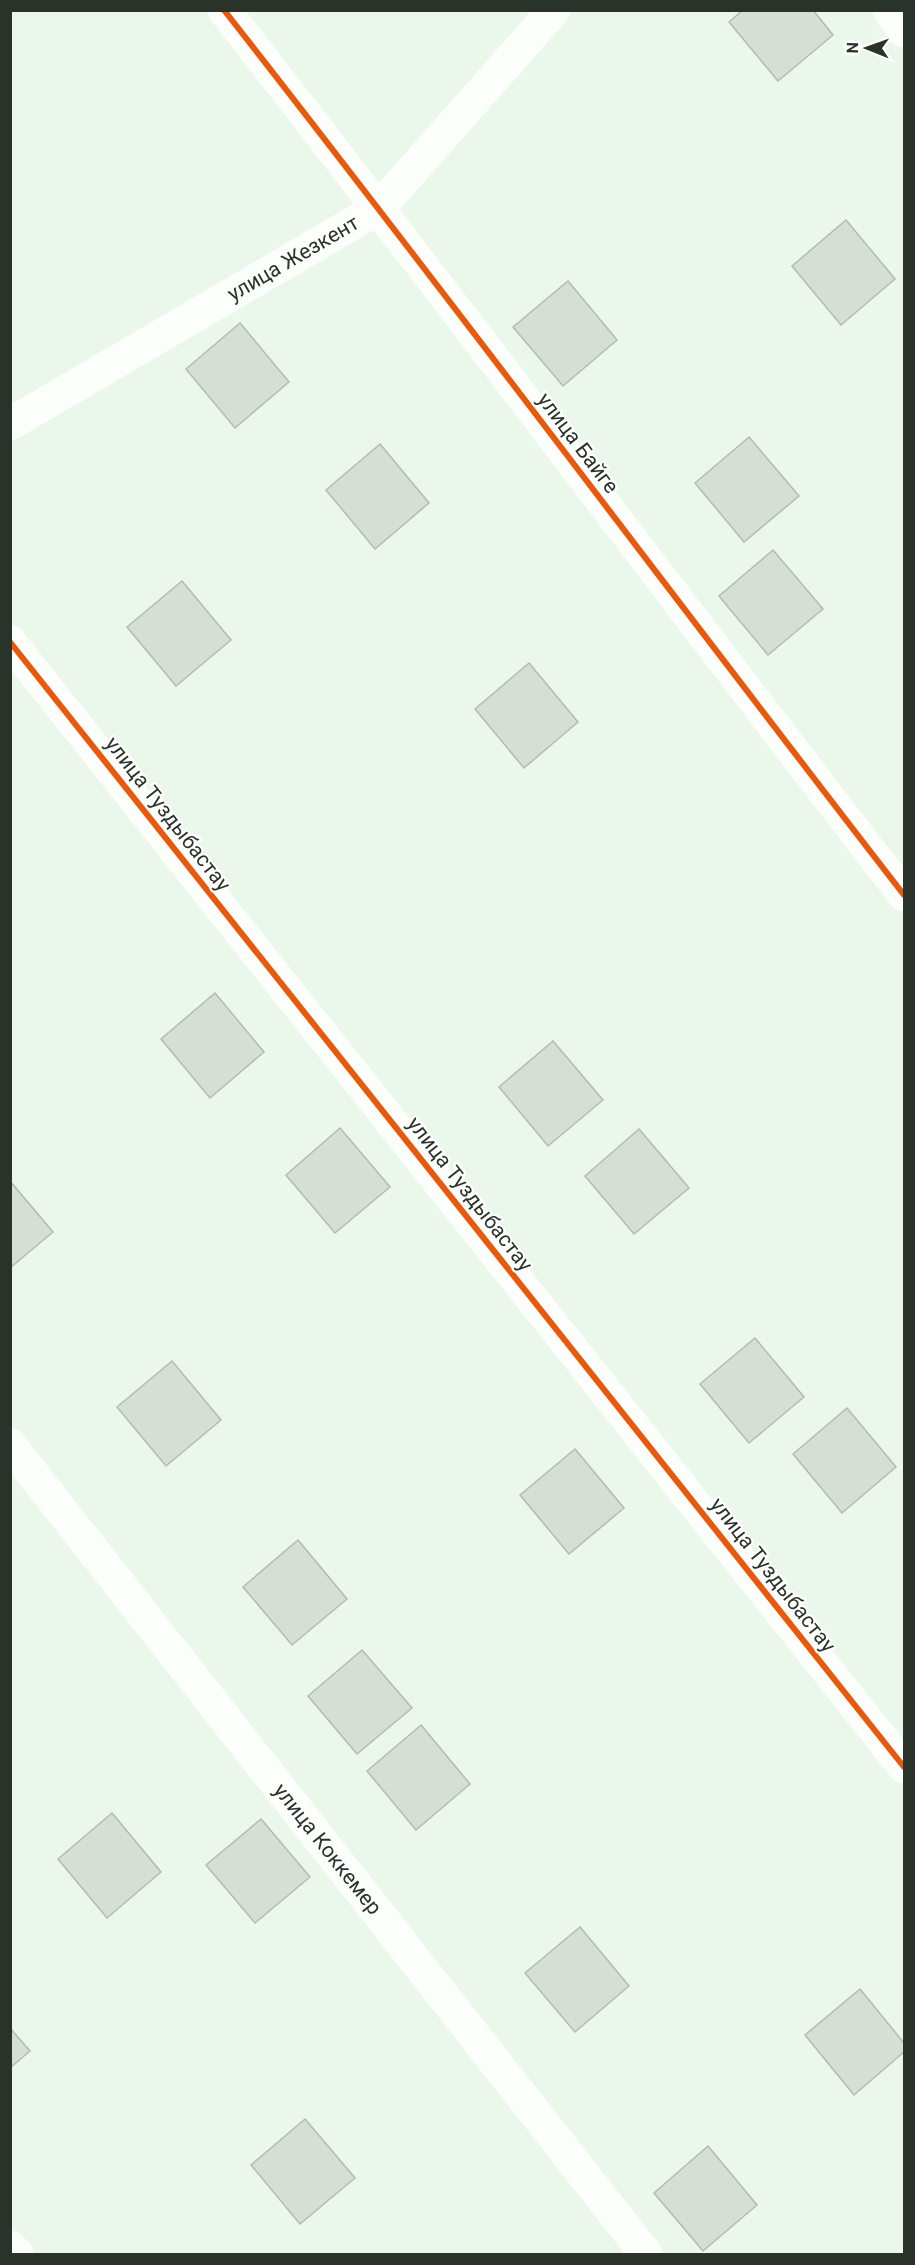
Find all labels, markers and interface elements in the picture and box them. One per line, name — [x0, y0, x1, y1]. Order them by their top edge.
north arrow — [837, 18, 897, 78]
text: N — [843, 42, 862, 54]
street label: улица Жезкент — [223, 211, 363, 306]
street label: улица Байге — [532, 388, 624, 498]
street label: улица Туздыбастау — [100, 732, 236, 896]
street label: улица Туздыбастау — [402, 1112, 538, 1276]
street label: улица Туздыбастау — [705, 1493, 841, 1657]
street label: улица Коккемер — [269, 1779, 387, 1920]

